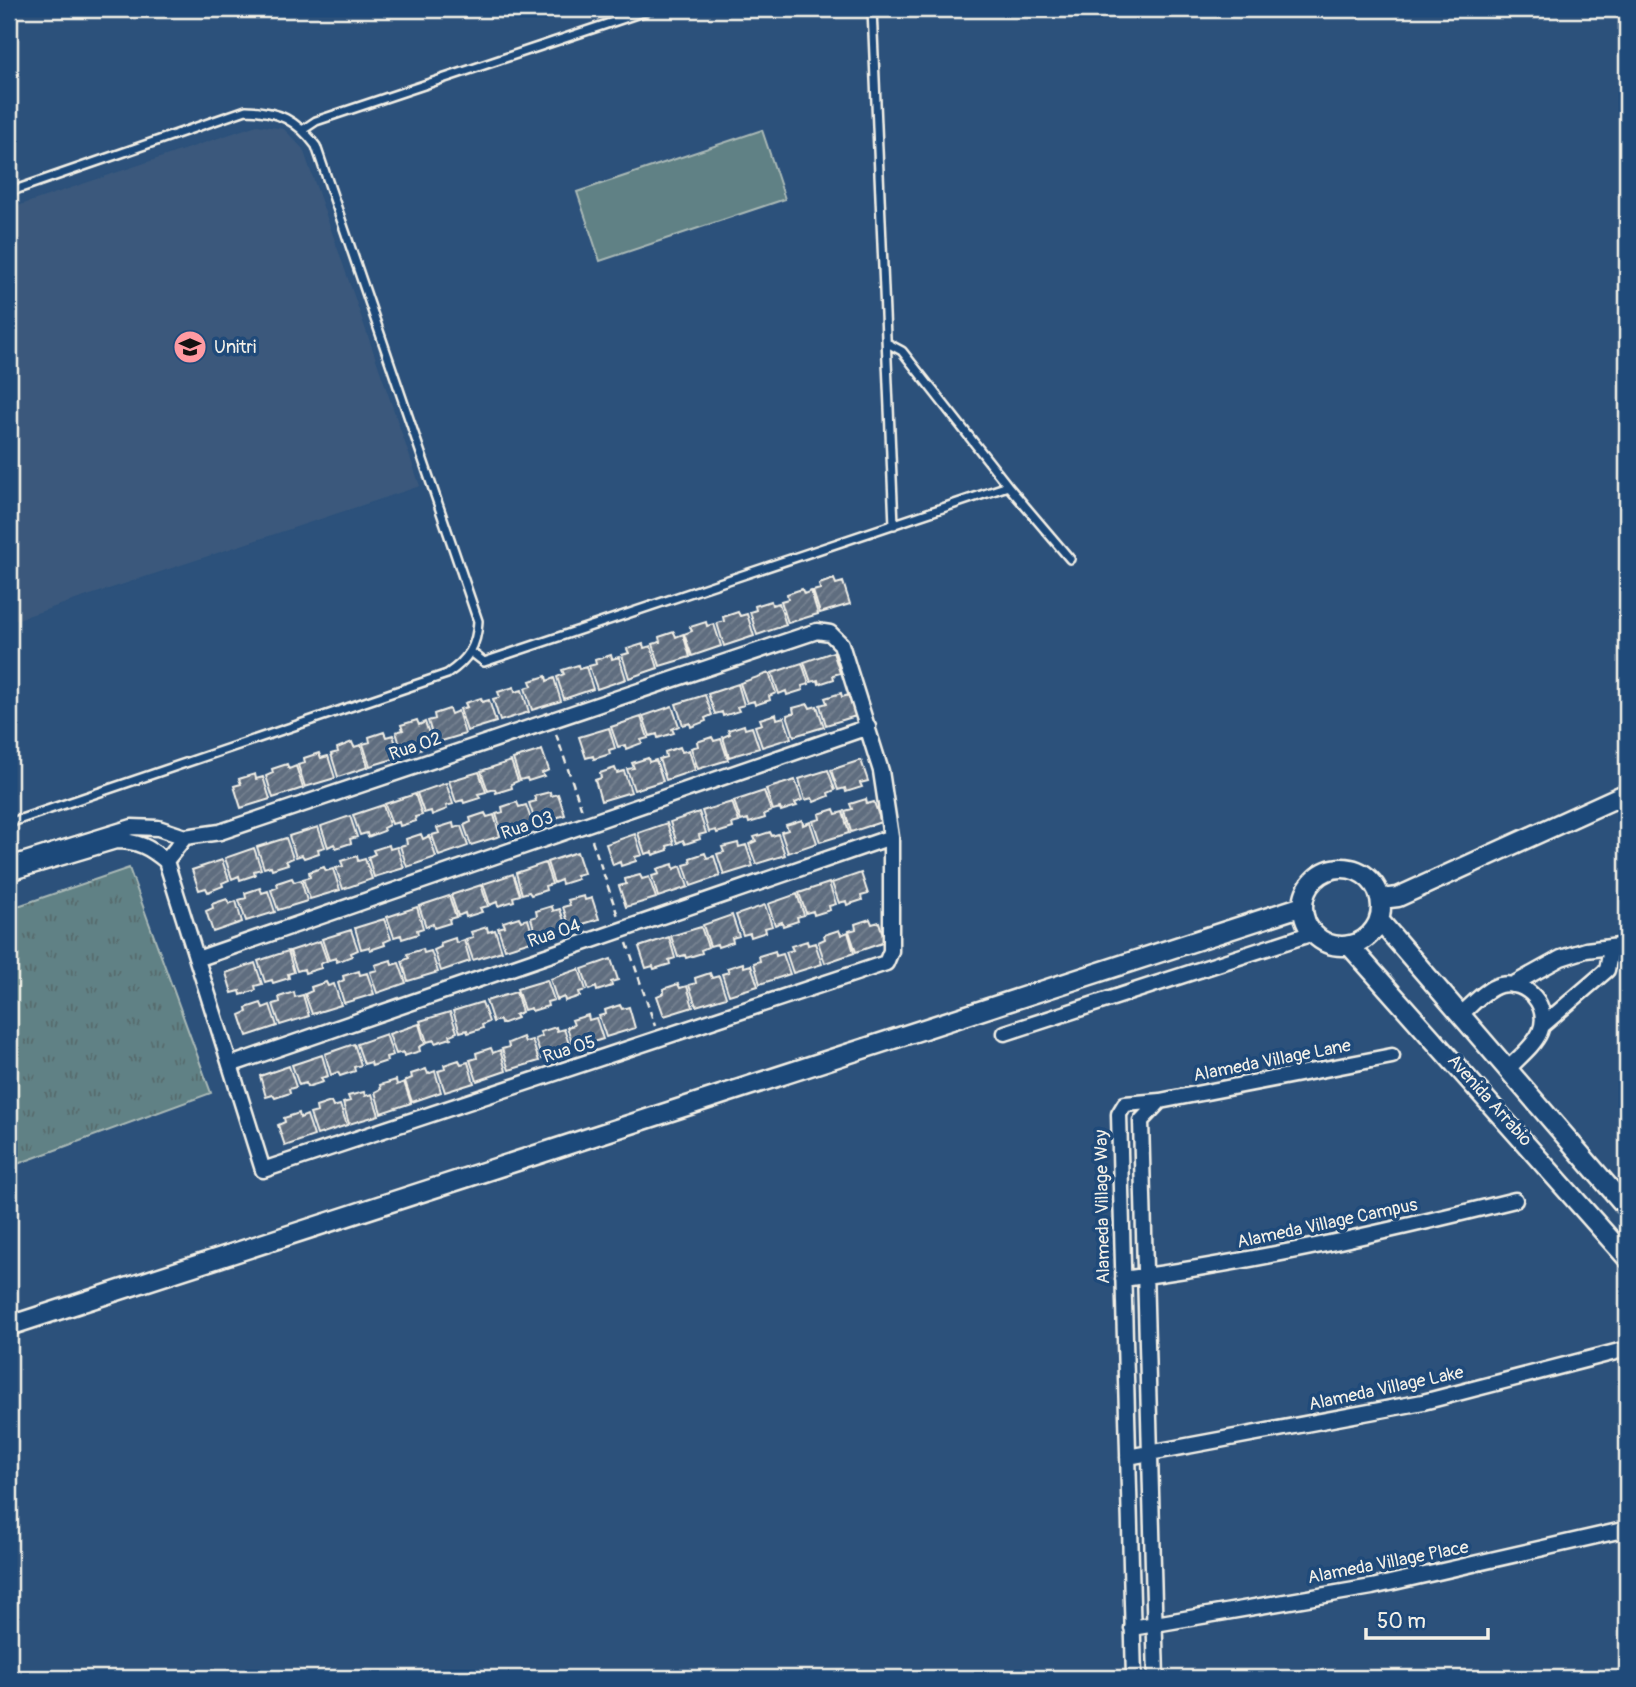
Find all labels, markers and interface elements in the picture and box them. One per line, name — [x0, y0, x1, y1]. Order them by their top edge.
school or university icon: Unitri — [171, 328, 209, 366]
place label: Unitri — [214, 336, 256, 359]
street label: Rua 02 — [386, 727, 444, 766]
street label: Rua 03 — [498, 806, 556, 845]
street label: Rua 04 — [525, 914, 584, 953]
street label: Rua 05 — [540, 1030, 598, 1069]
street label: Alameda Village Lane — [1191, 1034, 1353, 1087]
street label: Avenida Arrabio — [1442, 1049, 1537, 1151]
street label: Alameda Village Way — [1090, 1129, 1115, 1284]
street label: Alameda Village Campus — [1235, 1193, 1420, 1254]
street label: Alameda Village Lake — [1306, 1361, 1466, 1416]
street label: Alameda Village Place — [1306, 1536, 1471, 1589]
scale bar — [1366, 1596, 1489, 1640]
text: 50 m — [1377, 1608, 1426, 1635]

